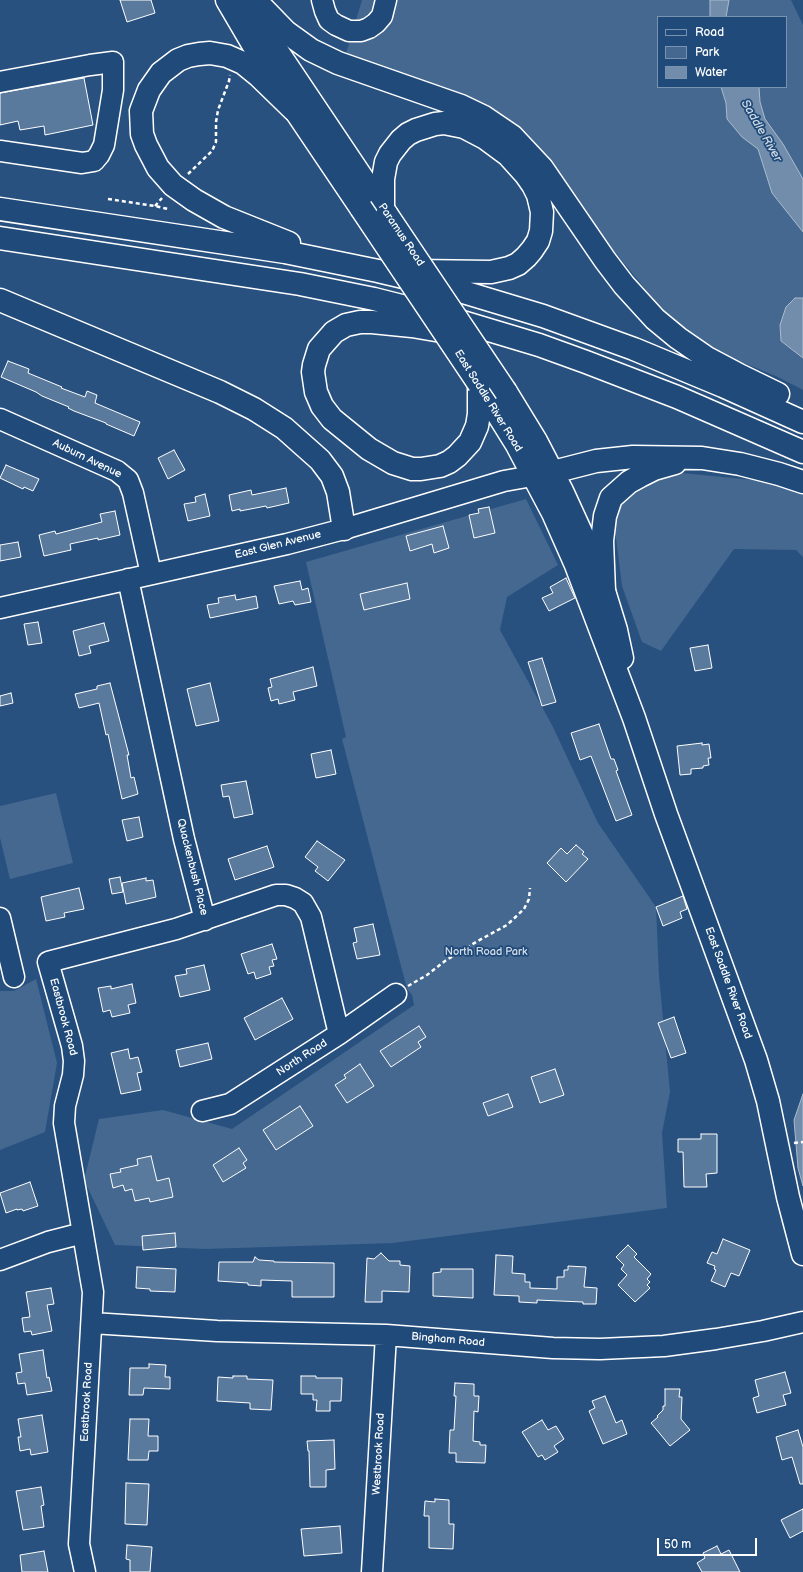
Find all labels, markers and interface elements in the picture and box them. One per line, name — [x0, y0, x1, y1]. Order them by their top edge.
legend — [657, 16, 787, 88]
text: Road — [695, 25, 724, 40]
text: Park — [695, 45, 719, 60]
text: Water — [695, 65, 727, 80]
water label: Saddle River — [737, 97, 785, 165]
street label: Paramus Road — [375, 201, 427, 269]
street label: East Saddle River Road — [451, 348, 525, 454]
street label: Auburn Avenue — [50, 437, 124, 481]
street label: East Glen Avenue — [233, 528, 323, 562]
street label: Quackenbush Place — [174, 817, 210, 917]
street label: East Saddle River Road — [702, 925, 754, 1041]
park label: North Road Park — [445, 945, 527, 959]
street label: Eastbrook Road — [46, 977, 80, 1057]
street label: North Road — [274, 1037, 330, 1079]
street label: Bingham Road — [411, 1330, 485, 1350]
street label: Eastbrook Road — [78, 1362, 96, 1442]
street label: Westbrook Road — [370, 1413, 388, 1495]
scale bar — [659, 1530, 759, 1556]
text: 50 m — [664, 1537, 691, 1552]

